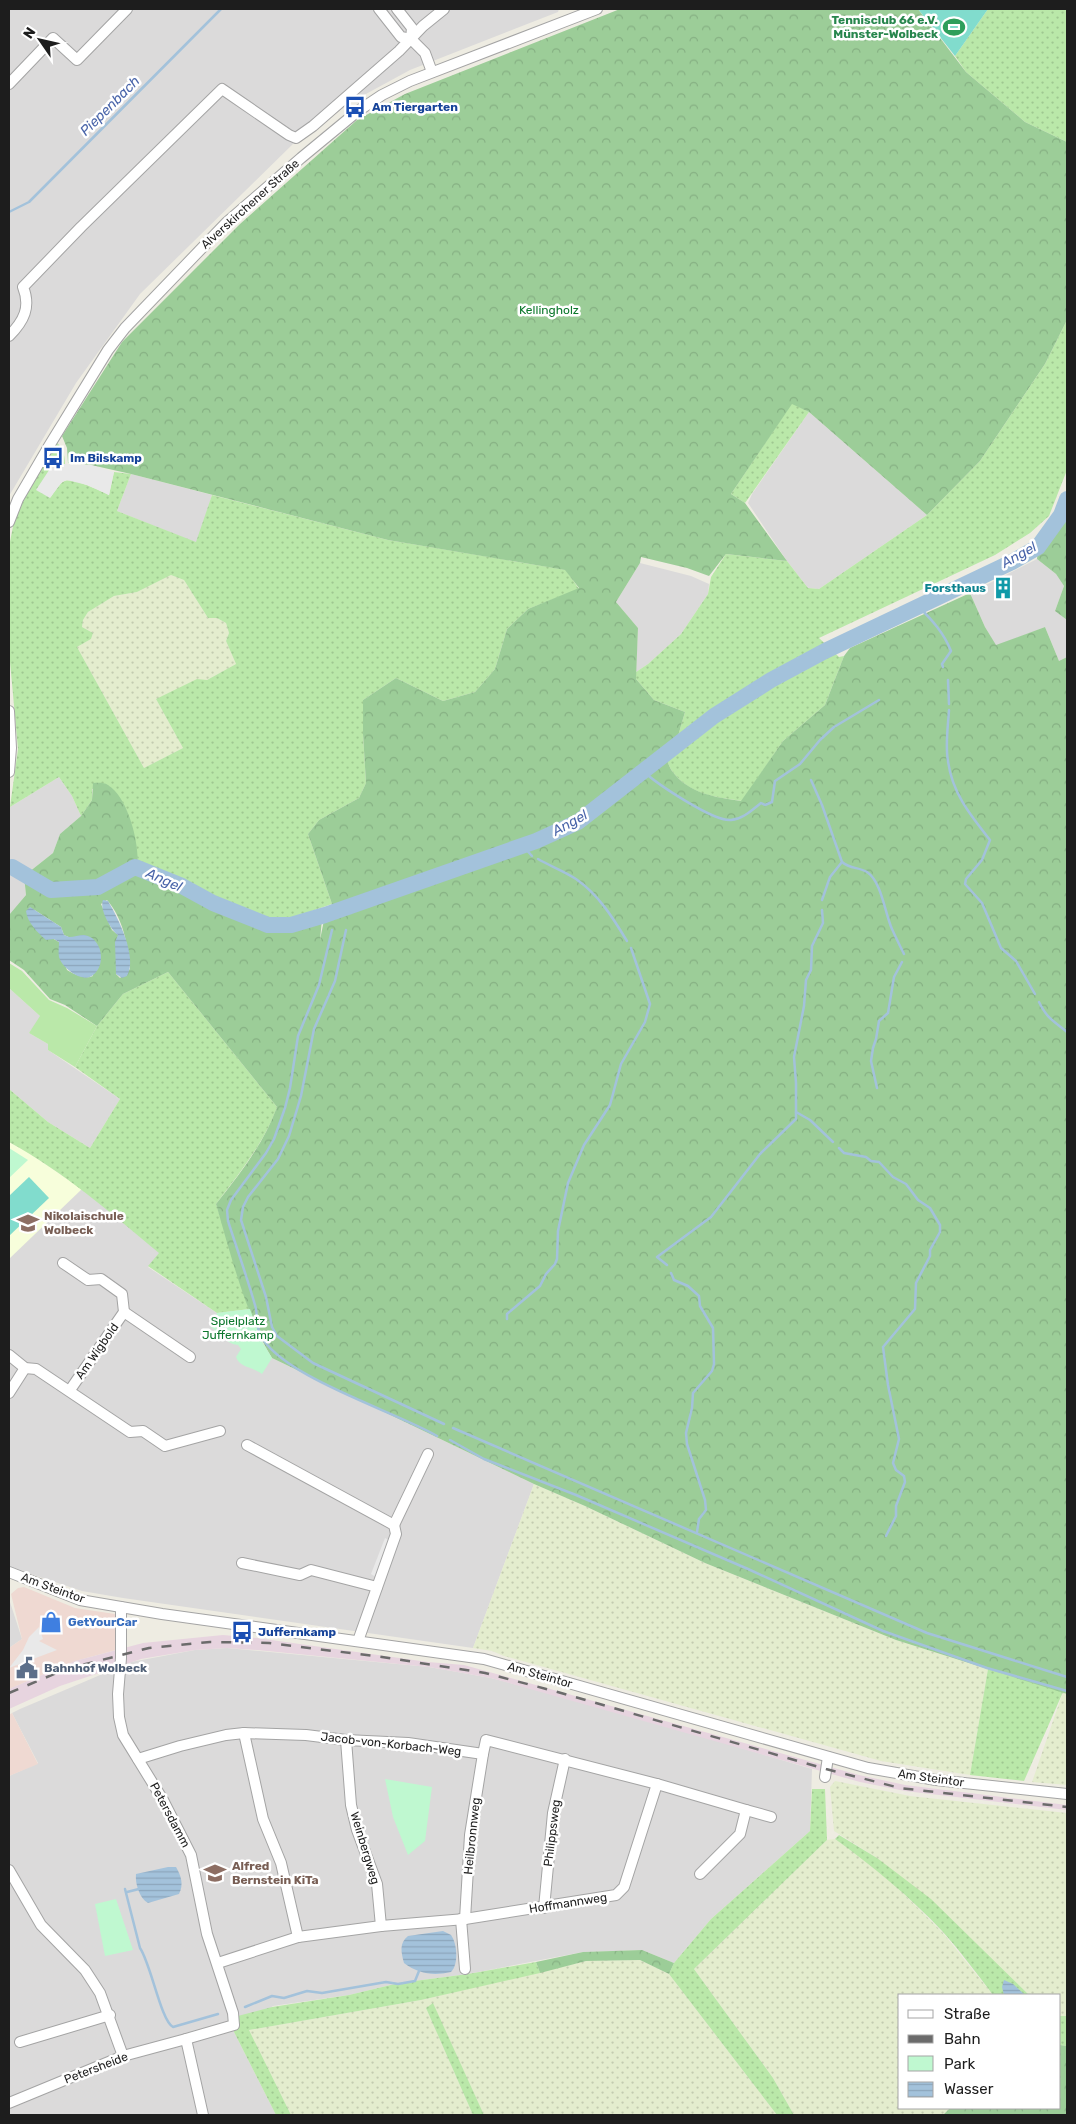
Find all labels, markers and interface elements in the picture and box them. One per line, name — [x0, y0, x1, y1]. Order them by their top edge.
place label: Tennisclub 66 e.V. Münster-Wolbeck — [832, 13, 938, 41]
sports icon: Tennisclub 66 e.V. Münster-Wolbeck — [941, 14, 967, 40]
north arrow — [15, 15, 65, 65]
text: N — [20, 24, 40, 42]
water label: Piepenbach — [77, 73, 143, 139]
bus stop icon: Am Tiergarten — [342, 94, 368, 120]
place label: Am Tiergarten — [372, 100, 458, 114]
street label: Alverskirchener Straße — [198, 156, 302, 252]
park label: Kellingholz — [519, 303, 579, 317]
bus stop icon: Im Bilskamp — [40, 445, 66, 471]
place label: Im Bilskamp — [70, 451, 142, 465]
water label: Angel — [998, 538, 1040, 572]
building icon: Forsthaus — [990, 575, 1016, 601]
place label: Forsthaus — [924, 581, 986, 595]
water label: Angel — [549, 806, 591, 840]
water label: Angel — [143, 864, 185, 896]
place label: Nikolaischule Wolbeck — [44, 1209, 124, 1237]
school or university icon: Nikolaischule Wolbeck — [15, 1210, 41, 1236]
park label: Spielplatz Juffernkamp — [202, 1314, 274, 1342]
street label: Am Wigbold — [73, 1320, 121, 1382]
street label: Am Steintor — [19, 1570, 87, 1606]
shop icon: GetYourCar — [38, 1609, 64, 1635]
place label: GetYourCar — [68, 1615, 138, 1629]
bus stop icon: Juffernkamp — [229, 1619, 255, 1645]
place label: Juffernkamp — [258, 1625, 337, 1639]
public building icon: Bahnhof Wolbeck — [14, 1655, 40, 1681]
street label: Am Steintor — [506, 1659, 574, 1691]
place label: Bahnhof Wolbeck — [44, 1661, 147, 1675]
street label: Jacob-von-Korbach-Weg — [320, 1730, 462, 1758]
street label: Am Steintor — [897, 1766, 965, 1790]
street label: Petersdamm — [147, 1780, 193, 1850]
street label: Heilbronnweg — [461, 1797, 483, 1875]
street label: Philippsweg — [541, 1799, 563, 1867]
street label: Weinbergweg — [347, 1810, 383, 1886]
place label: Alfred Bernstein KiTa — [232, 1859, 319, 1887]
school or university icon: Alfred Bernstein KiTa — [202, 1860, 228, 1886]
street label: Hoffmannweg — [528, 1890, 608, 1916]
legend — [898, 1994, 1061, 2109]
text: Straße — [944, 2005, 990, 2023]
text: Bahn — [944, 2030, 981, 2048]
street label: Petersheide — [62, 2049, 130, 2087]
text: Park — [944, 2055, 975, 2073]
text: Wasser — [944, 2080, 994, 2098]

